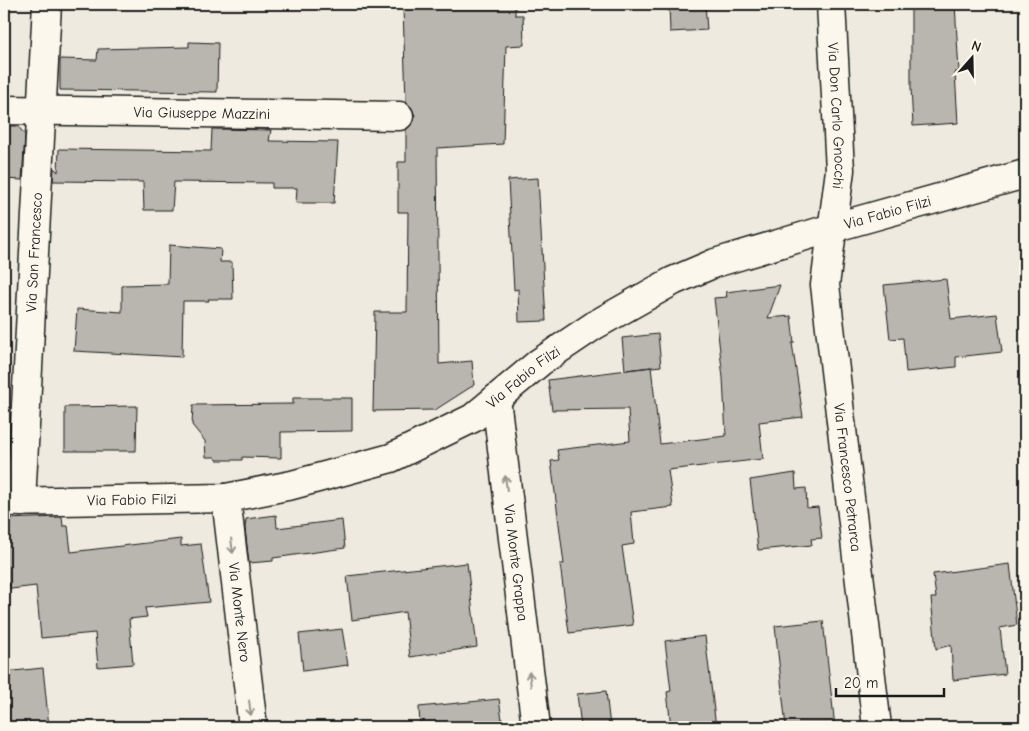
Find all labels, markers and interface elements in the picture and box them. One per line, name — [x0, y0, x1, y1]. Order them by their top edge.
north arrow — [946, 32, 996, 82]
text: N — [969, 37, 983, 56]
street label: Via Don Carlo Gnocchi — [824, 42, 849, 190]
street label: Via Giuseppe Mazzini — [133, 103, 270, 123]
street label: Via San Francesco — [22, 192, 46, 313]
street label: Via Fabio Filzi — [842, 192, 933, 233]
street label: Via Fabio Filzi — [483, 342, 563, 412]
street label: Via Francesco Petrarca — [830, 402, 865, 553]
one-way arrow — [501, 475, 511, 491]
street label: Via Fabio Filzi — [87, 490, 177, 509]
street label: Via Monte Grappa — [500, 503, 532, 622]
one-way arrow — [227, 538, 237, 554]
street label: Via Monte Nero — [225, 561, 254, 663]
scale bar — [836, 666, 944, 698]
one-way arrow — [525, 671, 535, 687]
text: 20 m — [844, 674, 878, 692]
one-way arrow — [245, 699, 255, 715]

